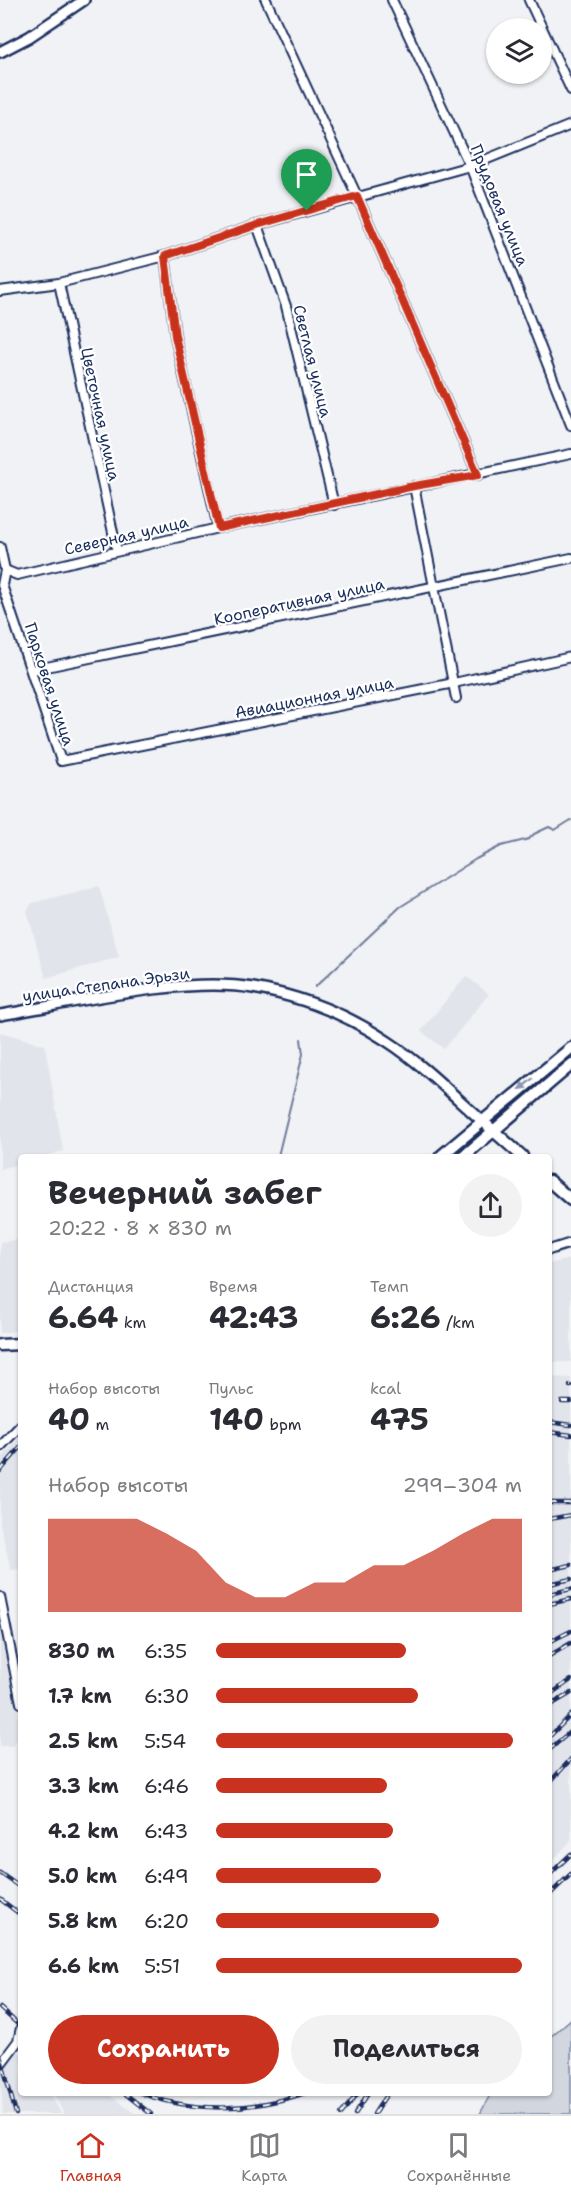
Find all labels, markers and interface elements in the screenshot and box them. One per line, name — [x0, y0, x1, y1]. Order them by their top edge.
map controls — [486, 18, 552, 84]
button: layers — [486, 18, 552, 84]
street label: Прудовая улица — [466, 141, 533, 269]
pin — [281, 149, 332, 211]
icon: arrive — [290, 158, 323, 191]
street label: Светлая улица — [288, 303, 337, 420]
street label: Цветочная улица — [76, 345, 125, 483]
street label: Северная улица — [62, 511, 190, 560]
street label: Кооперативная улица — [212, 573, 386, 630]
street label: Парковая улица — [20, 620, 79, 748]
street label: Авиационная улица — [233, 672, 395, 723]
street label: улица Степана Эрьзи — [21, 962, 191, 1007]
one-way arrow — [518, 1077, 534, 1090]
text: Вечерний забег — [48, 1170, 322, 1215]
button: share — [459, 1174, 522, 1237]
text: 20:22 · 8 × 830 m — [48, 1215, 232, 1241]
text: Дистанция — [48, 1276, 134, 1297]
text: Время — [209, 1276, 258, 1297]
text: Темп — [370, 1276, 409, 1297]
text: 6.64 — [48, 1297, 118, 1338]
text: 42:43 — [209, 1297, 298, 1338]
text: 6:26 — [370, 1297, 441, 1338]
text: km — [118, 1312, 146, 1333]
text: /km — [441, 1312, 475, 1333]
text: Набор высоты — [48, 1378, 160, 1399]
text: Пульс — [209, 1378, 254, 1399]
text: kcal — [370, 1378, 401, 1399]
text: 40 — [48, 1399, 90, 1440]
text: 140 — [209, 1399, 264, 1440]
text: 475 — [370, 1399, 429, 1440]
text: m — [90, 1414, 109, 1435]
text: bpm — [264, 1414, 302, 1435]
text: Набор высоты — [48, 1472, 188, 1498]
text: 299–304 m — [403, 1472, 522, 1498]
text: 830 m — [48, 1638, 115, 1664]
text: 6:35 — [144, 1638, 187, 1664]
text: 1.7 km — [48, 1683, 112, 1709]
text: 6:30 — [144, 1683, 189, 1709]
text: 2.5 km — [48, 1728, 118, 1754]
text: 5:54 — [144, 1728, 186, 1754]
text: 3.3 km — [48, 1773, 119, 1799]
text: 6:46 — [144, 1773, 189, 1799]
text: 4.2 km — [48, 1818, 118, 1844]
text: 6:43 — [144, 1818, 188, 1844]
text: 5.0 km — [48, 1863, 117, 1889]
text: 6:49 — [144, 1863, 189, 1889]
text: 5.8 km — [48, 1908, 117, 1934]
text: 6:20 — [144, 1908, 189, 1934]
text: 6.6 km — [48, 1953, 119, 1979]
text: 5:51 — [144, 1953, 180, 1979]
button: Сохранить — [48, 2015, 279, 2084]
button: Поделиться — [291, 2015, 522, 2084]
tab: Главная — [60, 2129, 122, 2186]
tab: Карта — [241, 2129, 287, 2186]
tab: Сохранённые — [407, 2129, 511, 2186]

